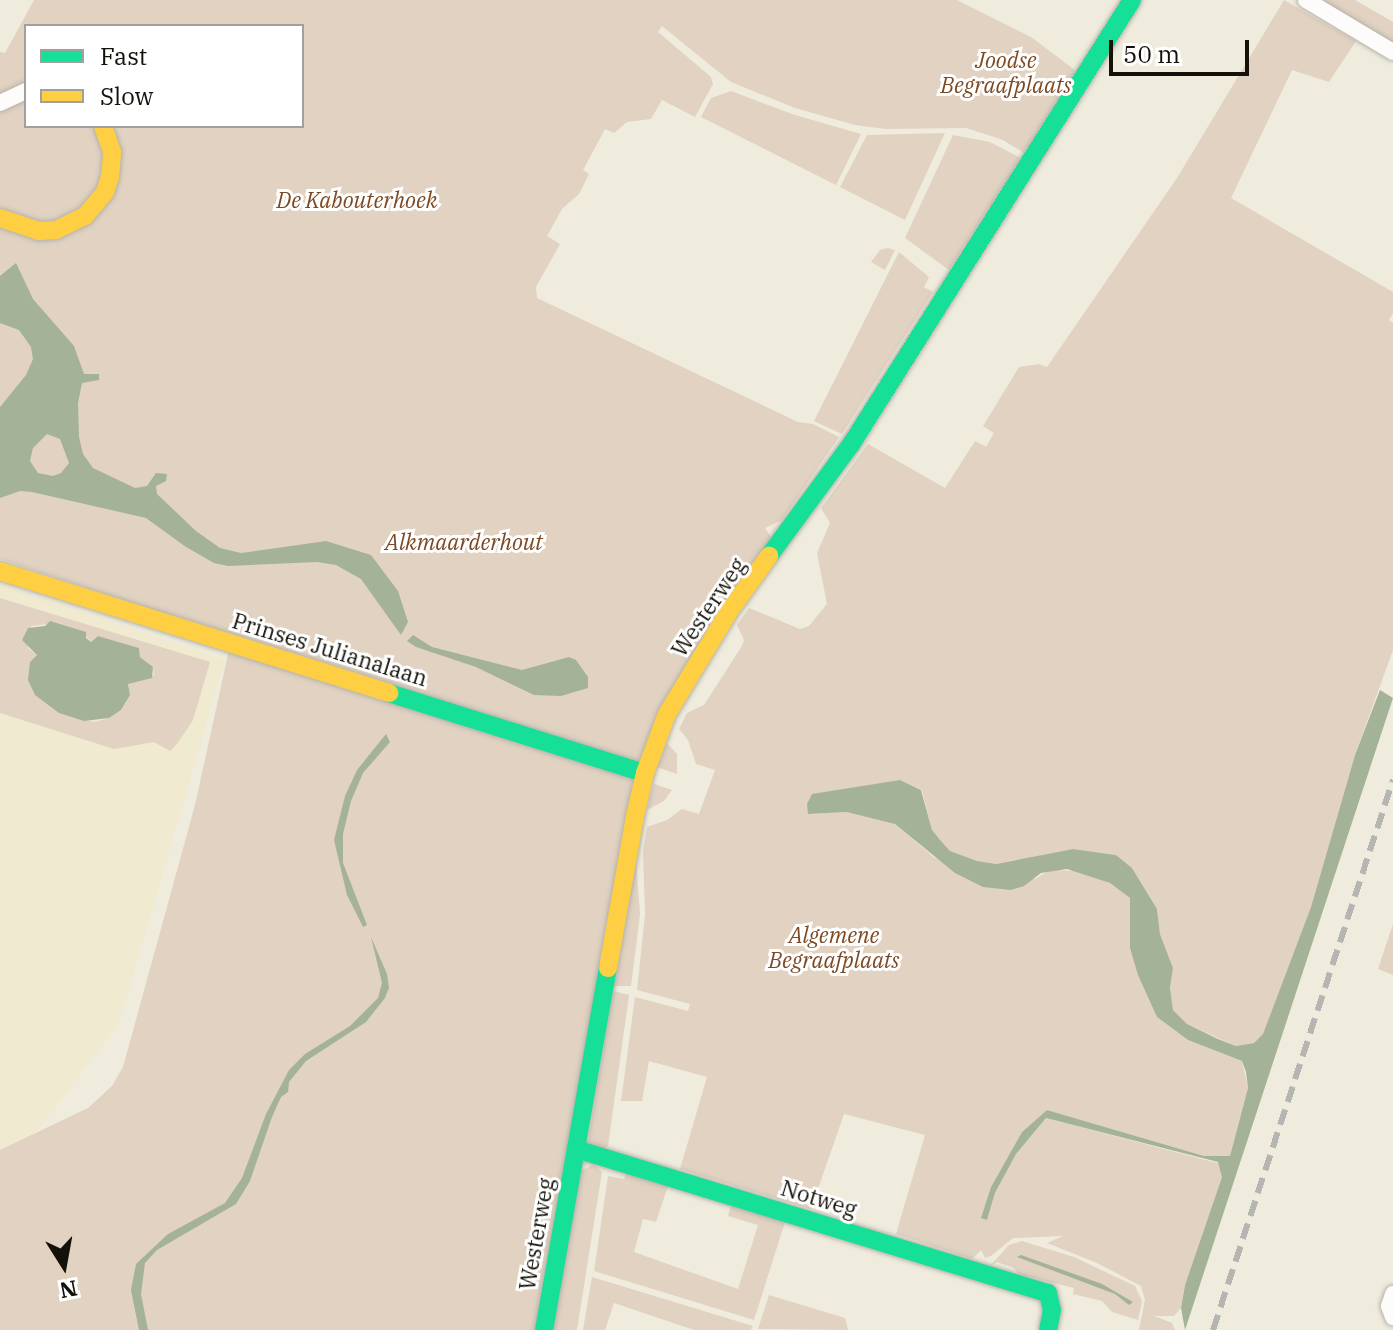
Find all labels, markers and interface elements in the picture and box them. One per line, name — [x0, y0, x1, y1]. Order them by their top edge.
legend — [24, 24, 304, 128]
scale bar — [1113, 24, 1253, 74]
text: 50 m — [1123, 38, 1180, 70]
text: Fast — [100, 40, 147, 72]
park label: Joodse Begraafplaats — [941, 46, 1071, 98]
text: Slow — [100, 80, 153, 112]
park label: De Kabouterhoek — [277, 187, 437, 213]
park label: Alkmaarderhout — [385, 529, 543, 555]
street label: Westerweg — [665, 553, 751, 661]
street label: Prinses Julianalaan — [229, 607, 431, 691]
park label: Algemene Begraafplaats — [769, 921, 899, 972]
street label: Notweg — [778, 1174, 860, 1222]
street label: Westerweg — [513, 1176, 559, 1292]
north arrow — [24, 1226, 104, 1306]
text: N — [57, 1274, 80, 1306]

